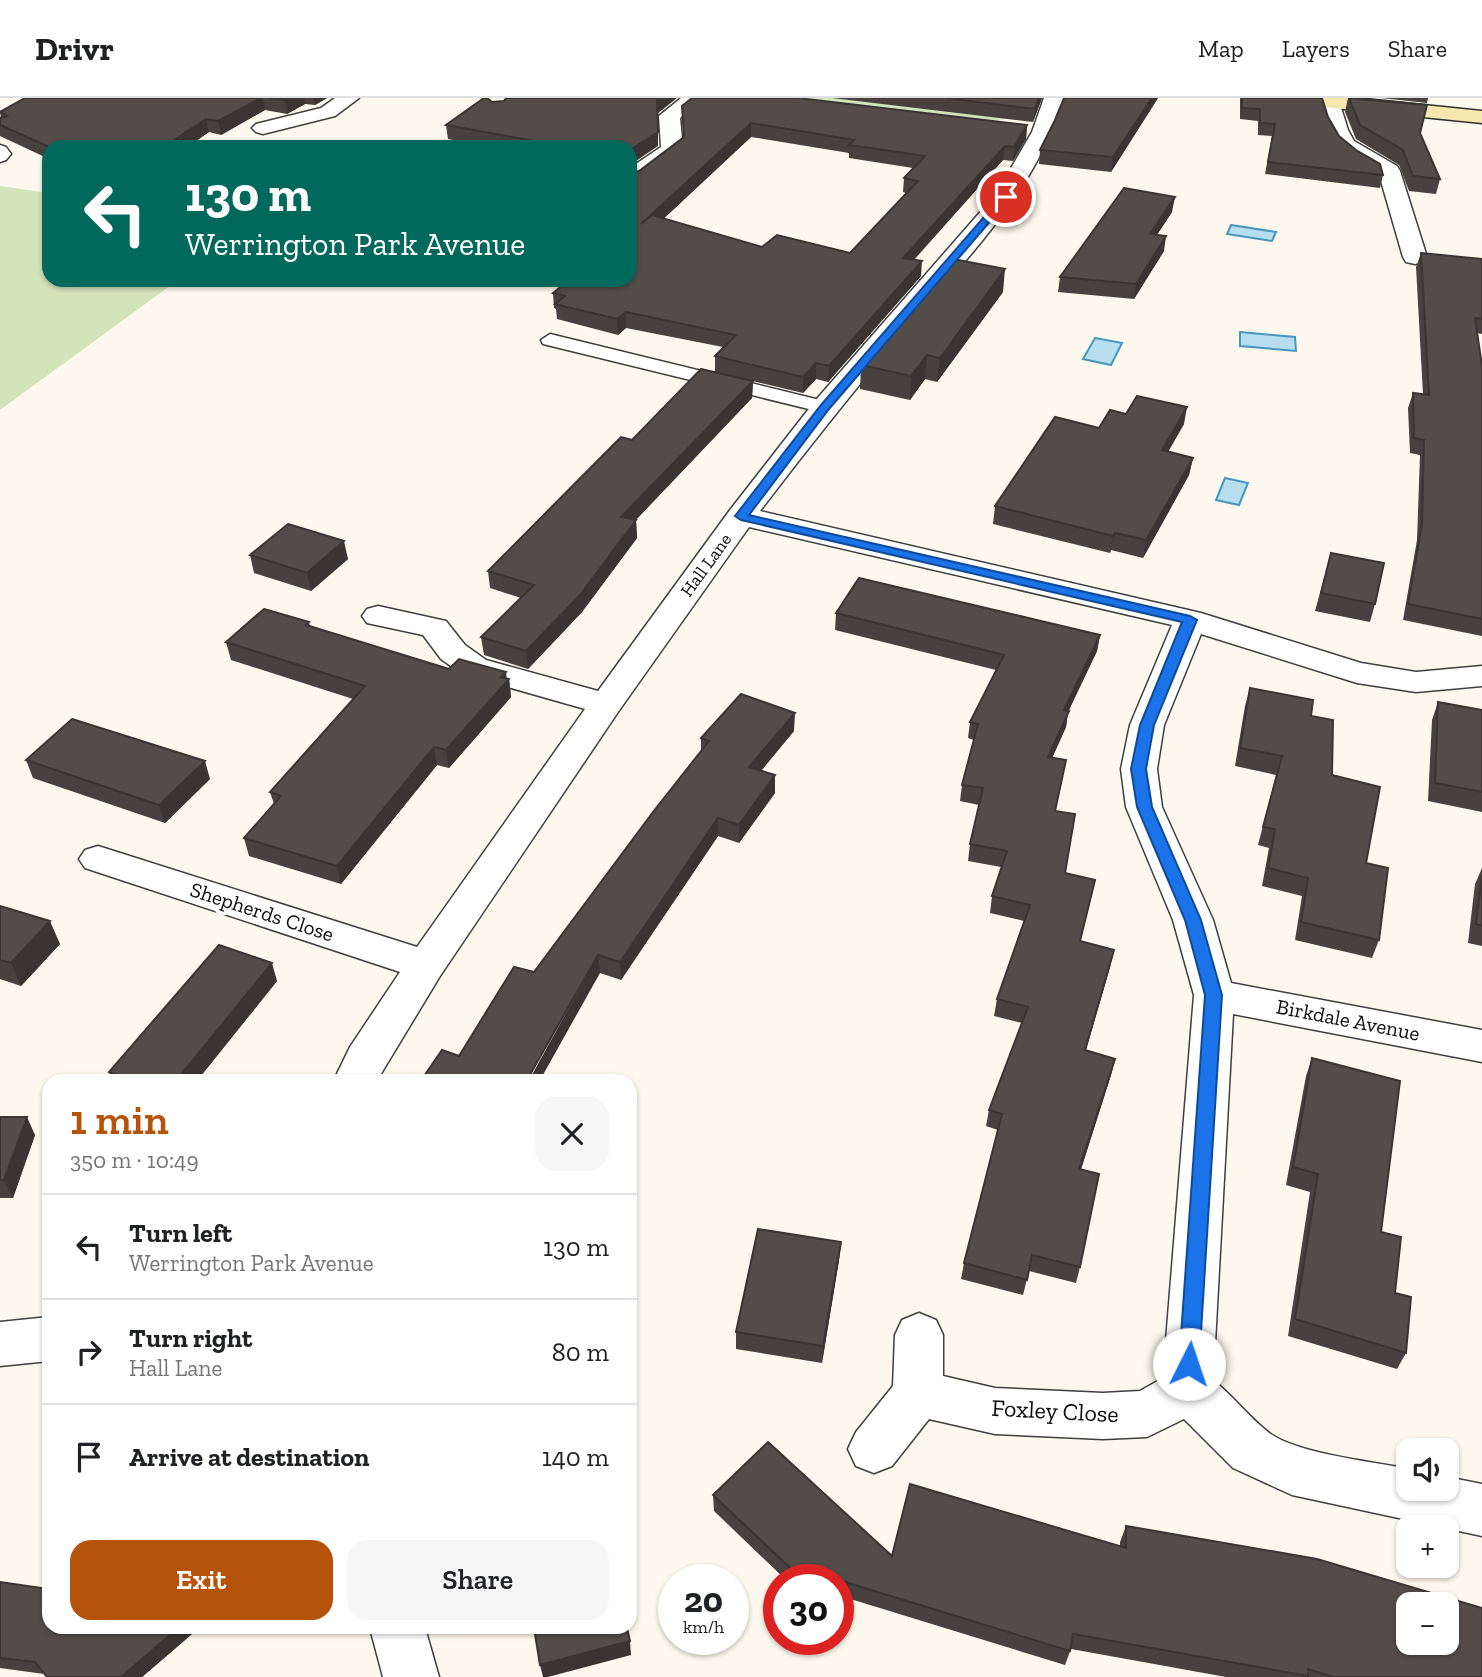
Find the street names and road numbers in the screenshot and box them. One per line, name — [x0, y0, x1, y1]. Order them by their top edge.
street label: Hall Lane — [676, 529, 736, 601]
street label: Shepherds Close — [187, 877, 337, 947]
street label: Birkdale Avenue — [1274, 993, 1422, 1046]
street label: Foxley Close — [991, 1393, 1119, 1428]

